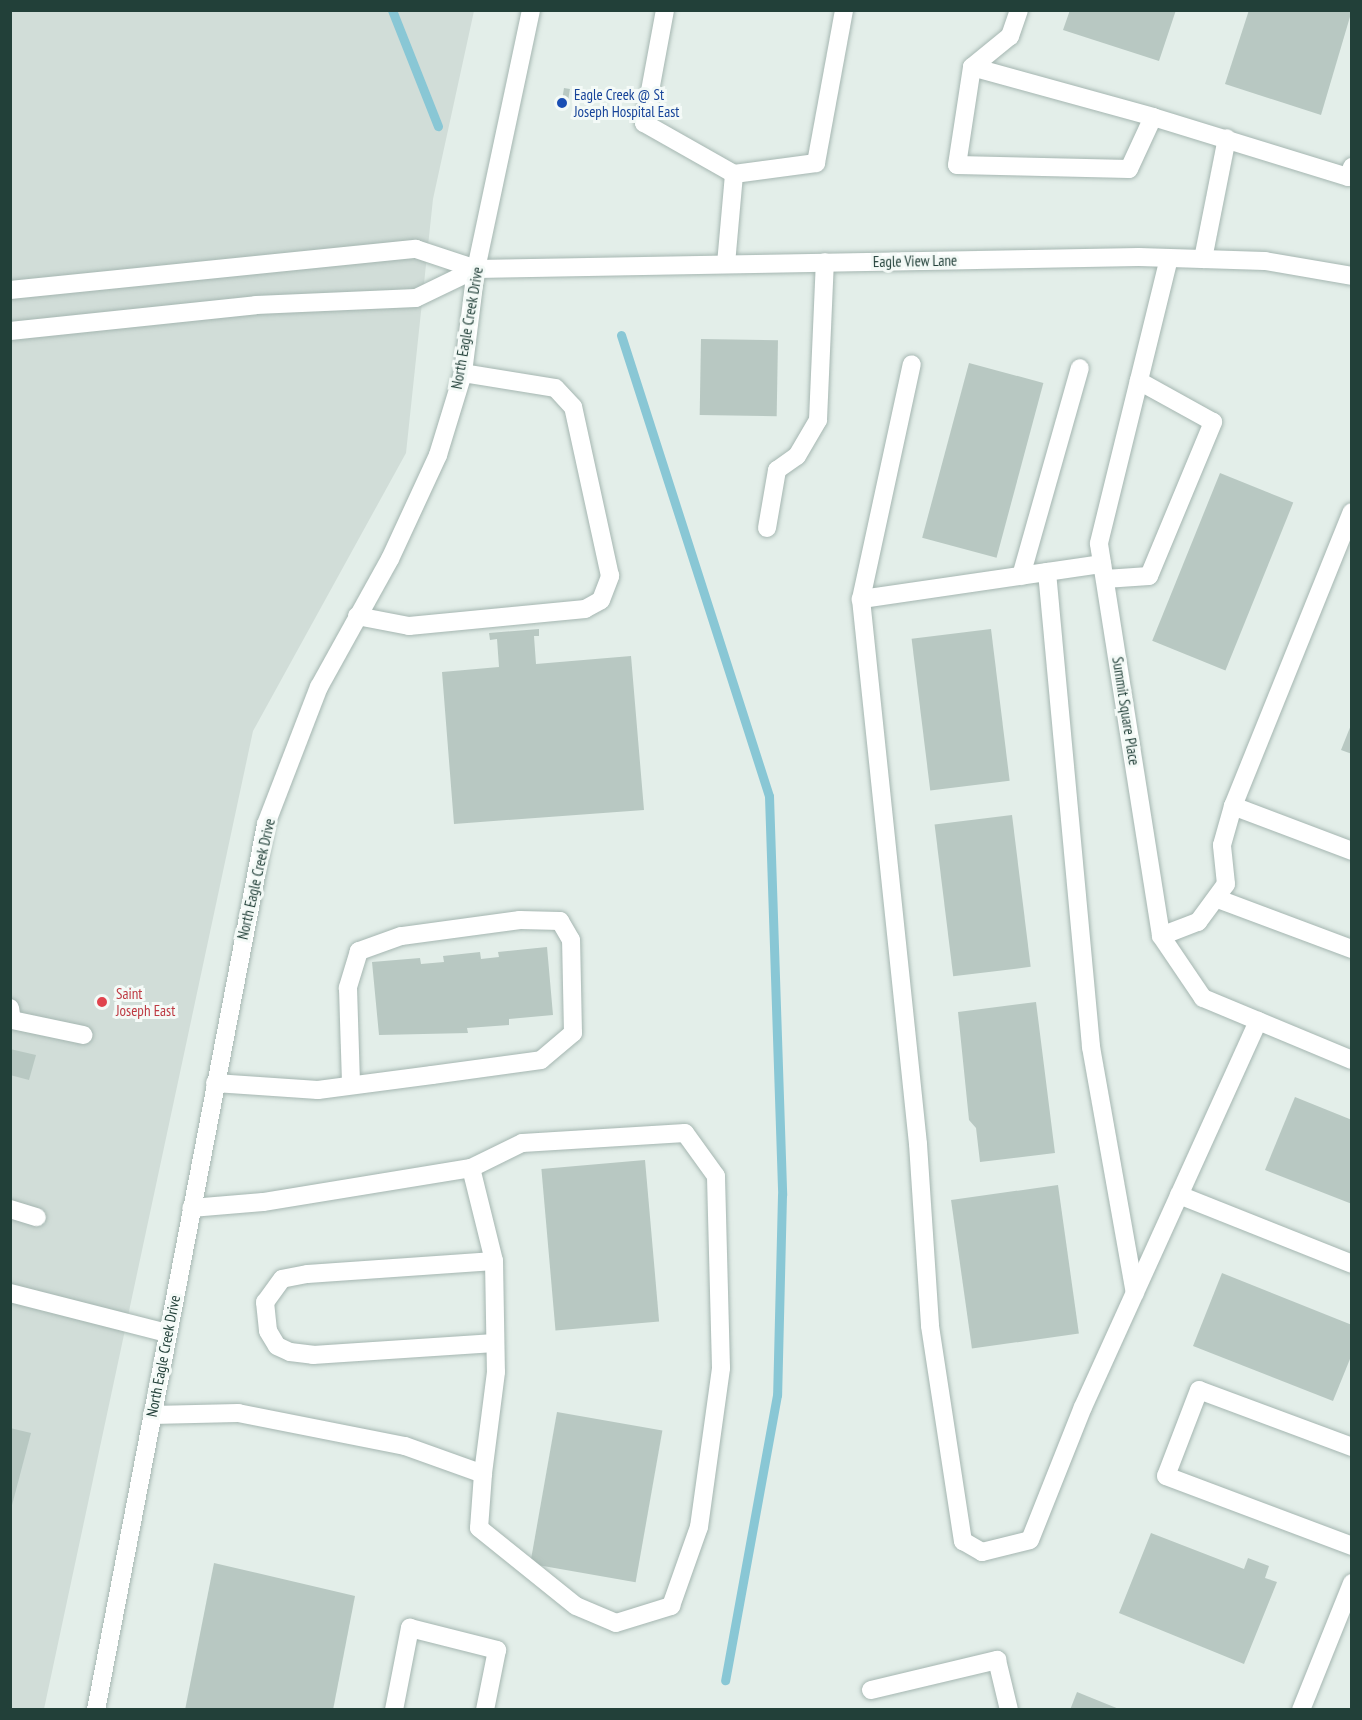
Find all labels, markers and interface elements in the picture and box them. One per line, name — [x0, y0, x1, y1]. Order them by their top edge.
place label: Eagle Creek @ St Joseph Hospital East — [574, 85, 679, 120]
marker: Eagle Creek @ St Joseph Hospital East — [555, 96, 569, 110]
street label: Eagle View Lane — [872, 251, 958, 271]
street label: North Eagle Creek Drive — [447, 265, 487, 391]
street label: Summit Square Place — [1109, 656, 1143, 766]
street label: North Eagle Creek Drive — [233, 817, 279, 941]
place label: Saint Joseph East — [116, 984, 175, 1019]
marker: Saint Joseph East — [93, 993, 111, 1011]
street label: North Eagle Creek Drive — [142, 1293, 184, 1419]

